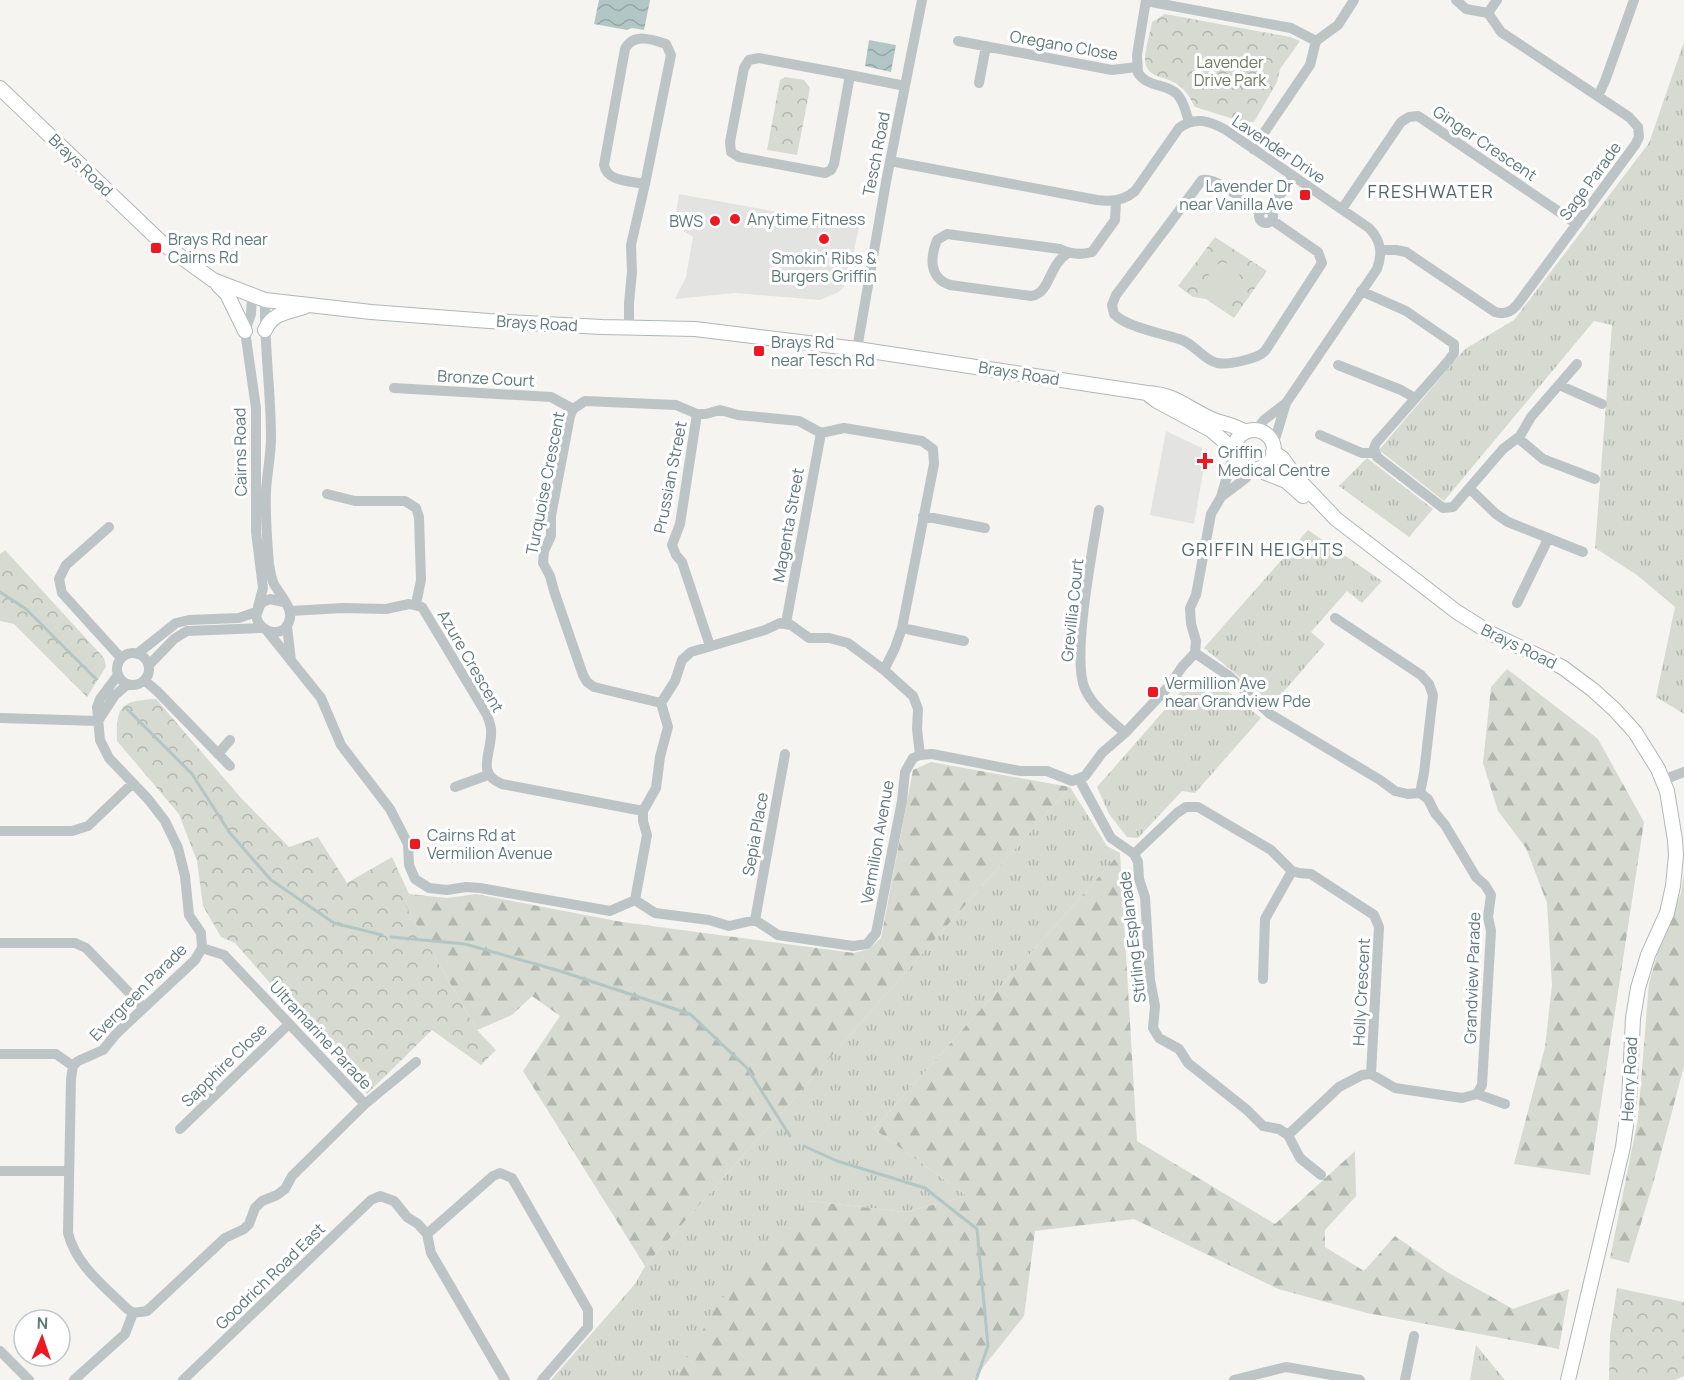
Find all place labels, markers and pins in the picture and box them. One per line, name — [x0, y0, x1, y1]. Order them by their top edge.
place label: Lavender Dr near Vanilla Ave — [1179, 175, 1293, 215]
marker: Lavender Dr near Vanilla Ave — [1298, 188, 1312, 202]
place label: Anytime Fitness — [747, 208, 865, 230]
place label: BWS — [669, 210, 703, 232]
marker: Anytime Fitness — [728, 212, 742, 226]
marker: BWS — [708, 214, 722, 228]
place label: Brays Rd near Cairns Rd — [168, 228, 268, 268]
marker: Smokin' Ribs & Burgers Griffin — [817, 232, 831, 246]
marker: Brays Rd near Cairns Rd — [149, 241, 163, 255]
place label: Smokin' Ribs & Burgers Griffin — [771, 247, 877, 287]
place label: Brays Rd near Tesch Rd — [771, 331, 875, 371]
marker: Brays Rd near Tesch Rd — [752, 344, 766, 358]
place label: Griffin Medical Centre — [1218, 441, 1330, 481]
marker: Griffin Medical Centre — [1196, 452, 1214, 470]
place label: Vermillion Ave near Grandview Pde — [1165, 672, 1311, 712]
marker: Vermillion Ave near Grandview Pde — [1146, 685, 1160, 699]
place label: Cairns Rd at Vermilion Avenue — [427, 824, 553, 864]
marker: Cairns Rd at Vermilion Avenue — [408, 837, 422, 851]

